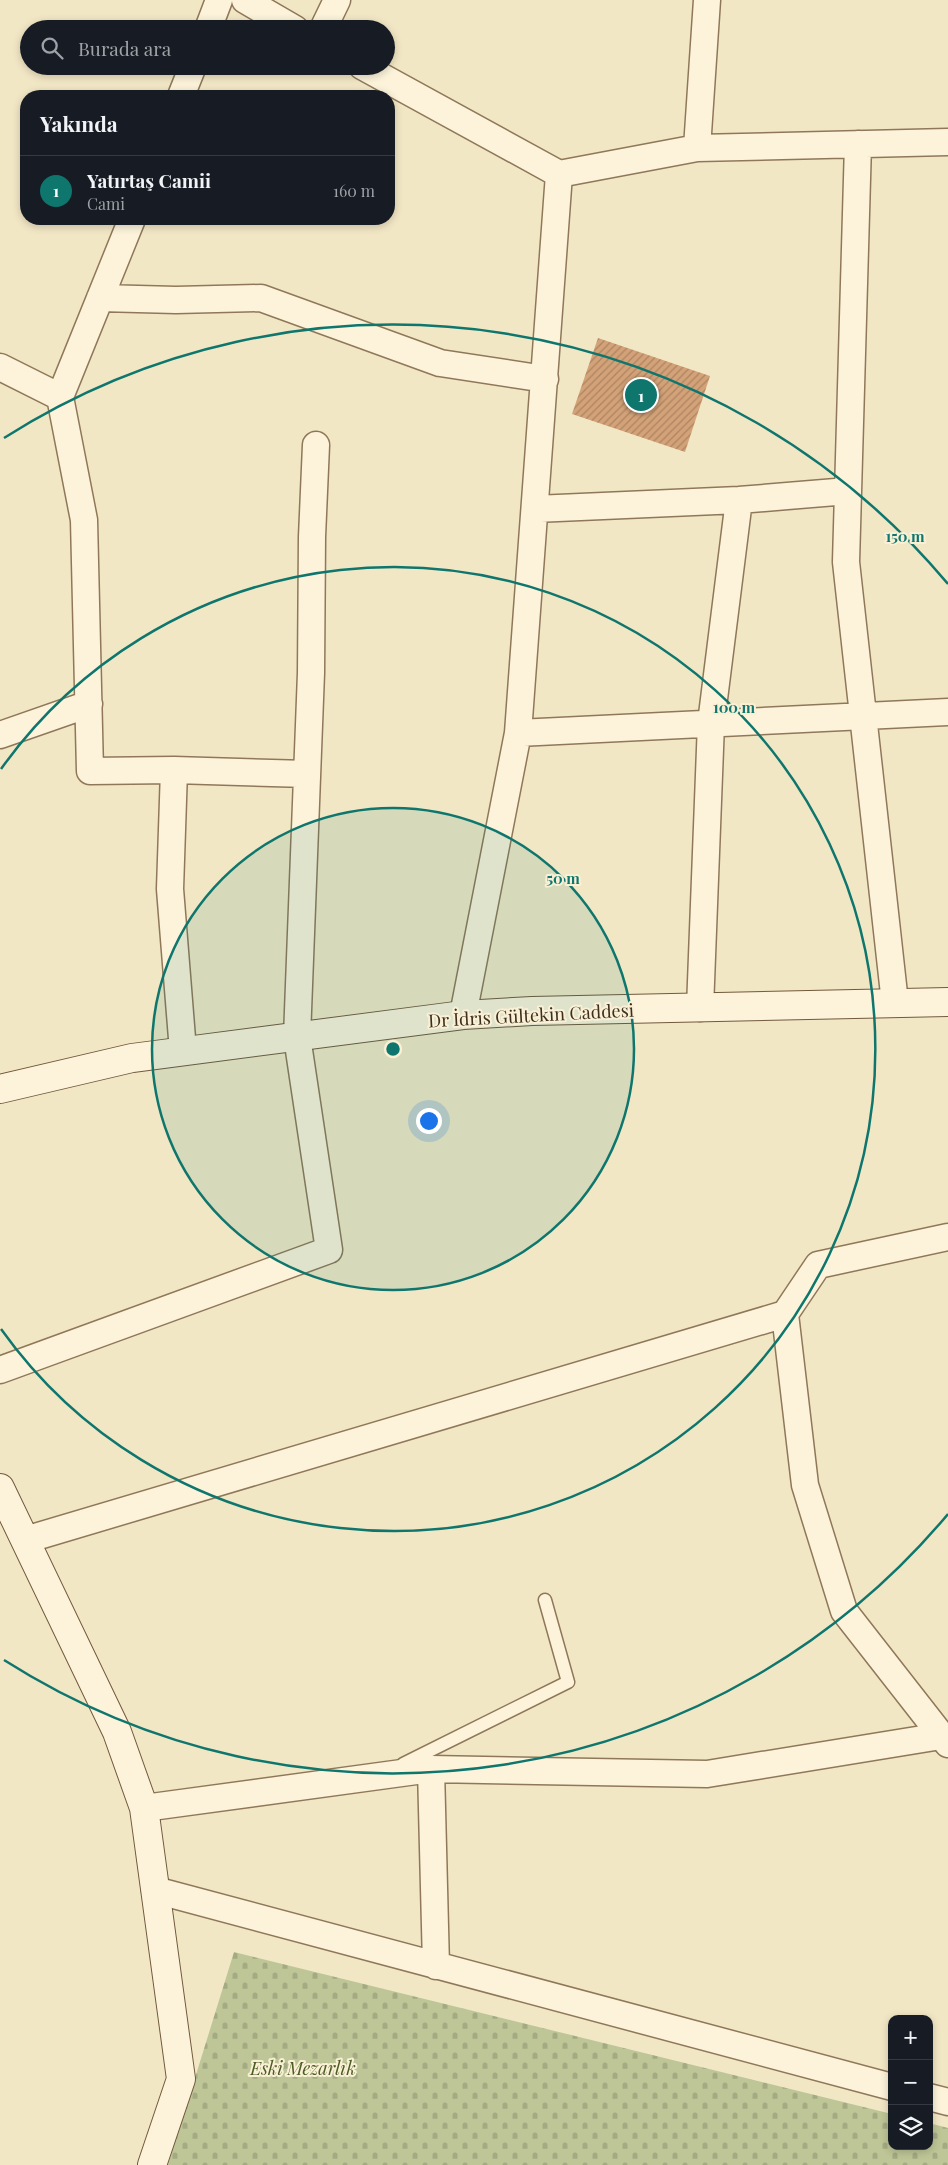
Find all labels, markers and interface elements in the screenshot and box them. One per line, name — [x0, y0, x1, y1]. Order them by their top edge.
search box — [20, 20, 395, 75]
icon: search — [38, 34, 66, 62]
text: Burada ara — [78, 35, 171, 61]
text: Yakında — [40, 109, 118, 137]
text: Yatırtaş Camii — [87, 167, 211, 193]
text: 1 — [53, 180, 59, 201]
text: 160 m — [333, 180, 375, 201]
text: Cami — [87, 193, 125, 214]
pin: 1 — [625, 376, 657, 414]
text: 150 m — [885, 526, 925, 546]
text: 100 m — [713, 697, 756, 717]
text: 50 m — [546, 868, 580, 888]
street label: Dr İdris Gültekin Caddesi — [428, 998, 634, 1032]
centre of rings — [384, 1040, 402, 1058]
your location — [416, 1108, 442, 1134]
map controls — [888, 2015, 933, 2150]
button: + — [888, 2015, 933, 2060]
park label: Eski Mezarlık — [249, 2056, 356, 2080]
button: − — [888, 2060, 933, 2105]
button: layers — [888, 2105, 933, 2150]

